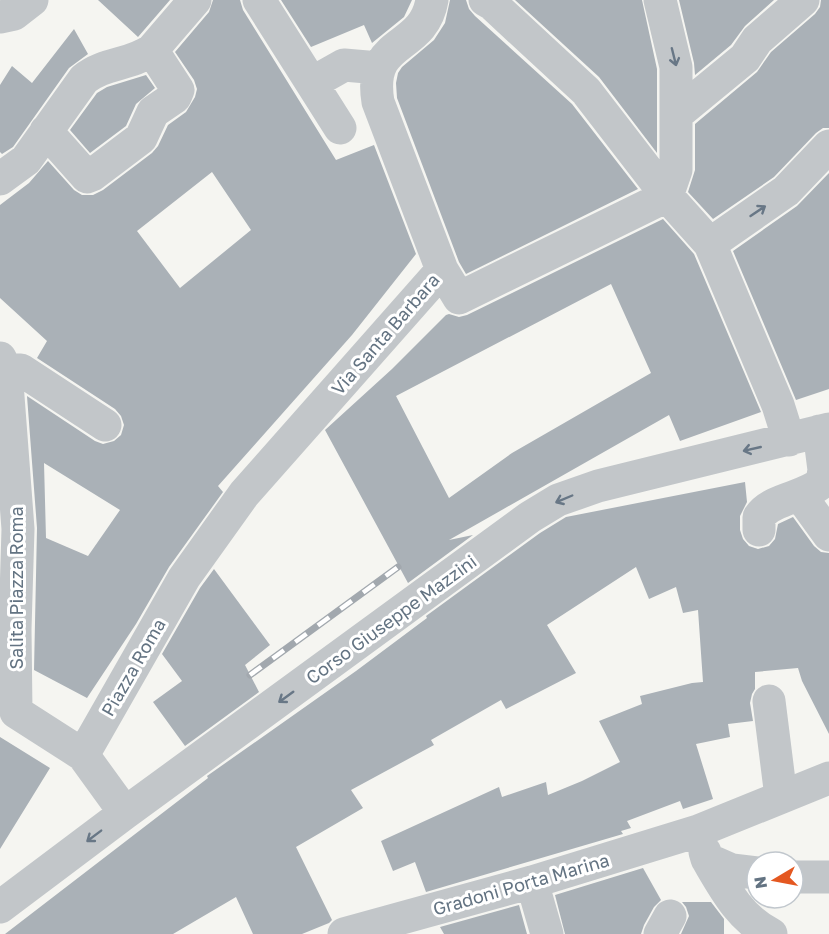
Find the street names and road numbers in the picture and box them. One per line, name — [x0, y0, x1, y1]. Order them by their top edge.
street label: Via Santa Barbara — [326, 269, 444, 399]
street label: Salita Piazza Roma — [5, 506, 27, 670]
street label: Corso Giuseppe Mazzini — [301, 550, 481, 688]
street label: Piazza Roma — [96, 614, 170, 720]
street label: Gradoni Porta Marina — [430, 848, 612, 920]

